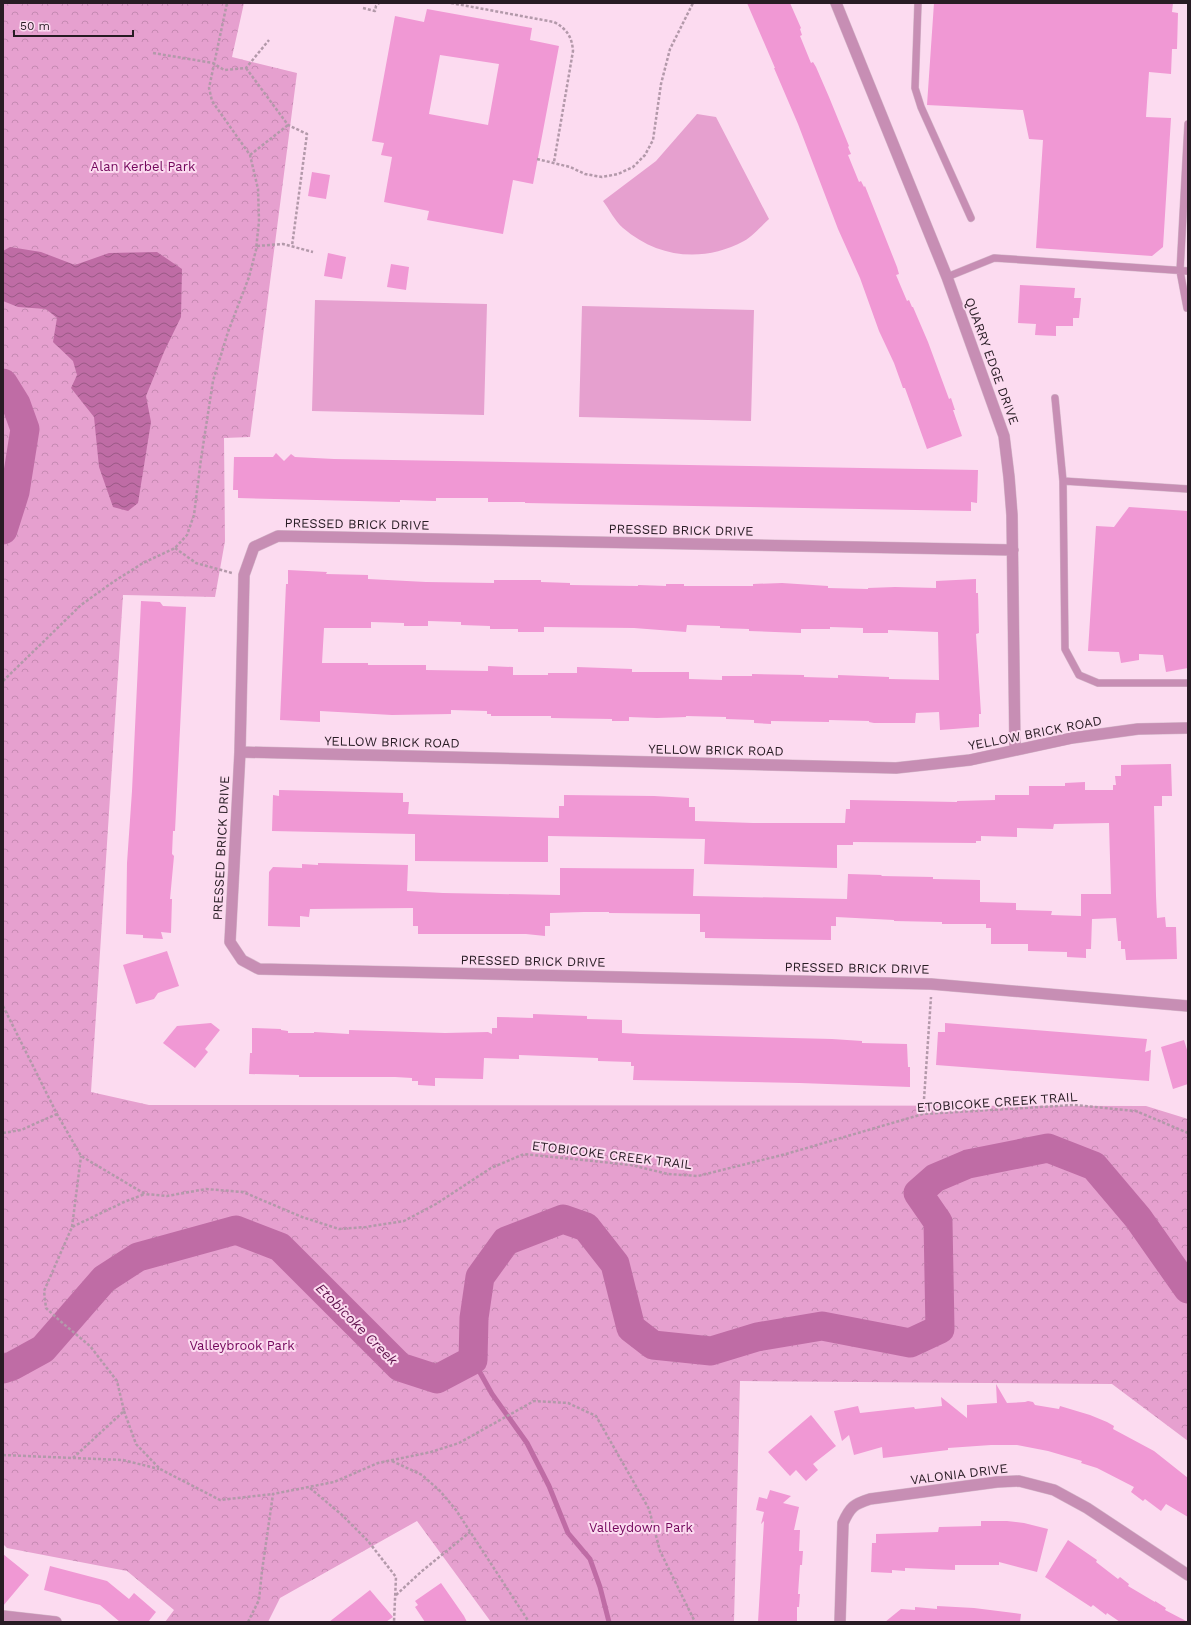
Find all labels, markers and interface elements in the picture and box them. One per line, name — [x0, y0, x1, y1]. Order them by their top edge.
scale bar — [14, 12, 133, 38]
text: 50 m — [20, 19, 50, 33]
park label: Alan Kerbel Park — [91, 159, 196, 174]
street label: QUARRY EDGE DRIVE — [962, 296, 1022, 426]
street label: PRESSED BRICK DRIVE — [284, 515, 430, 533]
street label: PRESSED BRICK DRIVE — [608, 521, 754, 539]
street label: YELLOW BRICK ROAD — [967, 713, 1103, 753]
street label: YELLOW BRICK ROAD — [324, 733, 460, 751]
street label: YELLOW BRICK ROAD — [648, 741, 784, 759]
street label: PRESSED BRICK DRIVE — [210, 775, 232, 921]
street label: PRESSED BRICK DRIVE — [460, 952, 606, 970]
street label: PRESSED BRICK DRIVE — [784, 959, 930, 977]
street label: ETOBICOKE CREEK TRAIL — [916, 1089, 1078, 1115]
street label: ETOBICOKE CREEK TRAIL — [531, 1138, 693, 1172]
water label: Etobicoke Creek — [313, 1280, 401, 1368]
park label: Valleybrook Park — [189, 1338, 295, 1353]
street label: VALONIA DRIVE — [910, 1461, 1008, 1487]
park label: Valleydown Park — [589, 1520, 694, 1535]

